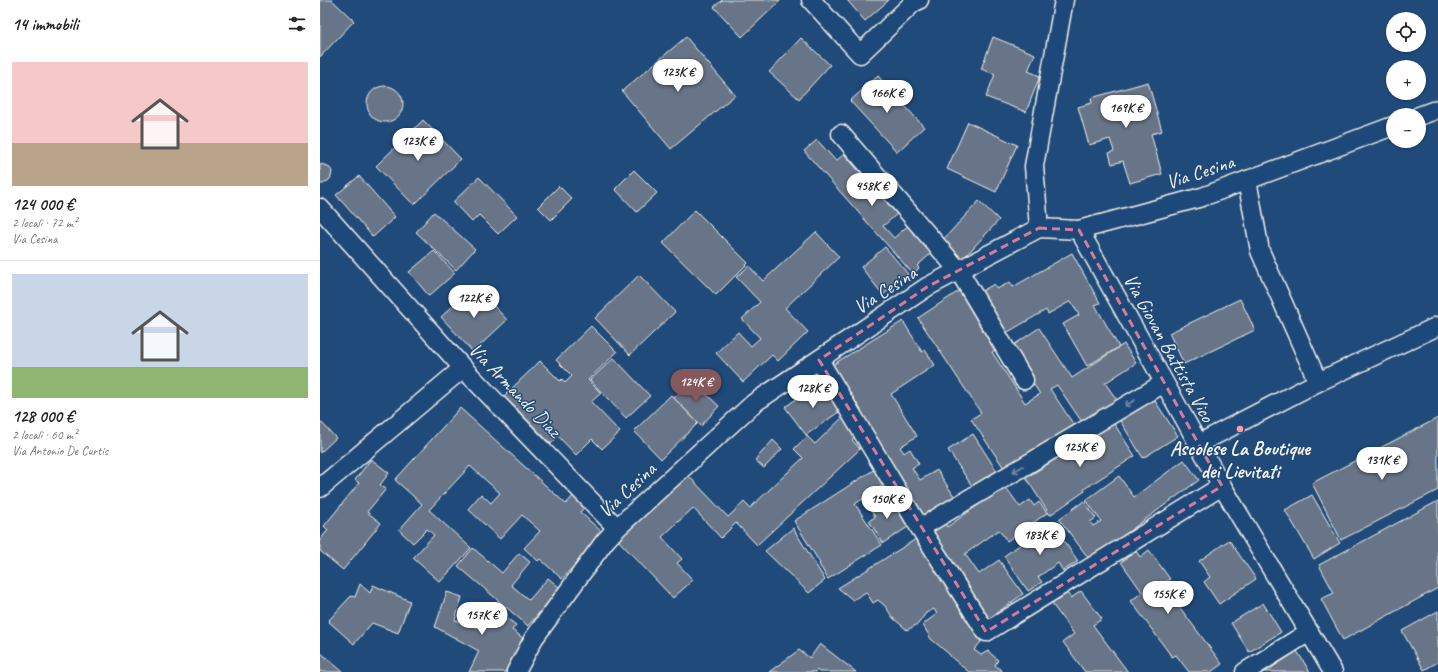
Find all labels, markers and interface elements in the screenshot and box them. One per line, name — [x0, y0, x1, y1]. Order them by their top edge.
map controls — [1386, 12, 1426, 148]
button: locate — [1386, 12, 1426, 52]
icon: filters — [286, 13, 308, 35]
text: 14 immobili — [12, 14, 78, 35]
pin: 123K € — [645, 59, 711, 93]
button: + — [1386, 60, 1426, 100]
text: 123K € — [661, 64, 695, 80]
pin: 166K € — [854, 80, 920, 114]
text: 166K € — [870, 85, 904, 101]
icon: home — [124, 88, 196, 160]
pin: 169K € — [1093, 95, 1159, 129]
text: 169K € — [1109, 100, 1143, 116]
button: − — [1386, 108, 1426, 148]
pin: 123K € — [385, 128, 451, 162]
text: 123K € — [401, 133, 435, 149]
street label: Via Cesina — [1163, 149, 1239, 195]
pin: 458K € — [839, 173, 905, 207]
text: 458K € — [856, 178, 888, 194]
text: 124 000 € — [12, 194, 74, 215]
text: 2 locali · 72 m² — [12, 215, 77, 231]
text: Via Cesina — [12, 231, 58, 247]
street label: Via Cesina — [849, 259, 923, 320]
street label: Via Giovan Battista Vico — [1118, 270, 1220, 427]
pin: 122K € — [441, 285, 507, 319]
text: 122K € — [457, 290, 491, 306]
icon: home — [124, 300, 196, 372]
street label: Via Armando Diaz — [463, 337, 568, 444]
pin: 124K € — [663, 369, 729, 403]
text: 124K € — [679, 374, 713, 390]
pin: 128K € — [780, 375, 846, 409]
text: 128K € — [796, 380, 830, 396]
one-way arrow — [1124, 399, 1136, 407]
text: 128 000 € — [12, 406, 74, 427]
marker: Ascolese La Boutique dei Lievitati — [1235, 424, 1245, 434]
text: 2 locali · 60 m² — [12, 427, 77, 443]
pin: 125K € — [1047, 434, 1113, 468]
place label: Ascolese La Boutique dei Lievitati — [1170, 436, 1311, 484]
text: 125K € — [1064, 439, 1096, 455]
text: Via Antonio De Curtis — [12, 443, 108, 459]
pin: 131K € — [1349, 447, 1415, 481]
text: 131K € — [1365, 452, 1399, 468]
street label: Via Cesina — [593, 456, 663, 523]
one-way arrow — [1012, 465, 1024, 473]
pin: 150K € — [854, 486, 920, 520]
text: 150K € — [871, 491, 903, 507]
pin: 183K € — [1007, 522, 1073, 556]
text: 183K € — [1023, 527, 1057, 543]
pin: 155K € — [1135, 581, 1201, 615]
text: 155K € — [1152, 586, 1184, 602]
pin: 157K € — [449, 602, 515, 636]
text: 157K € — [466, 607, 498, 623]

